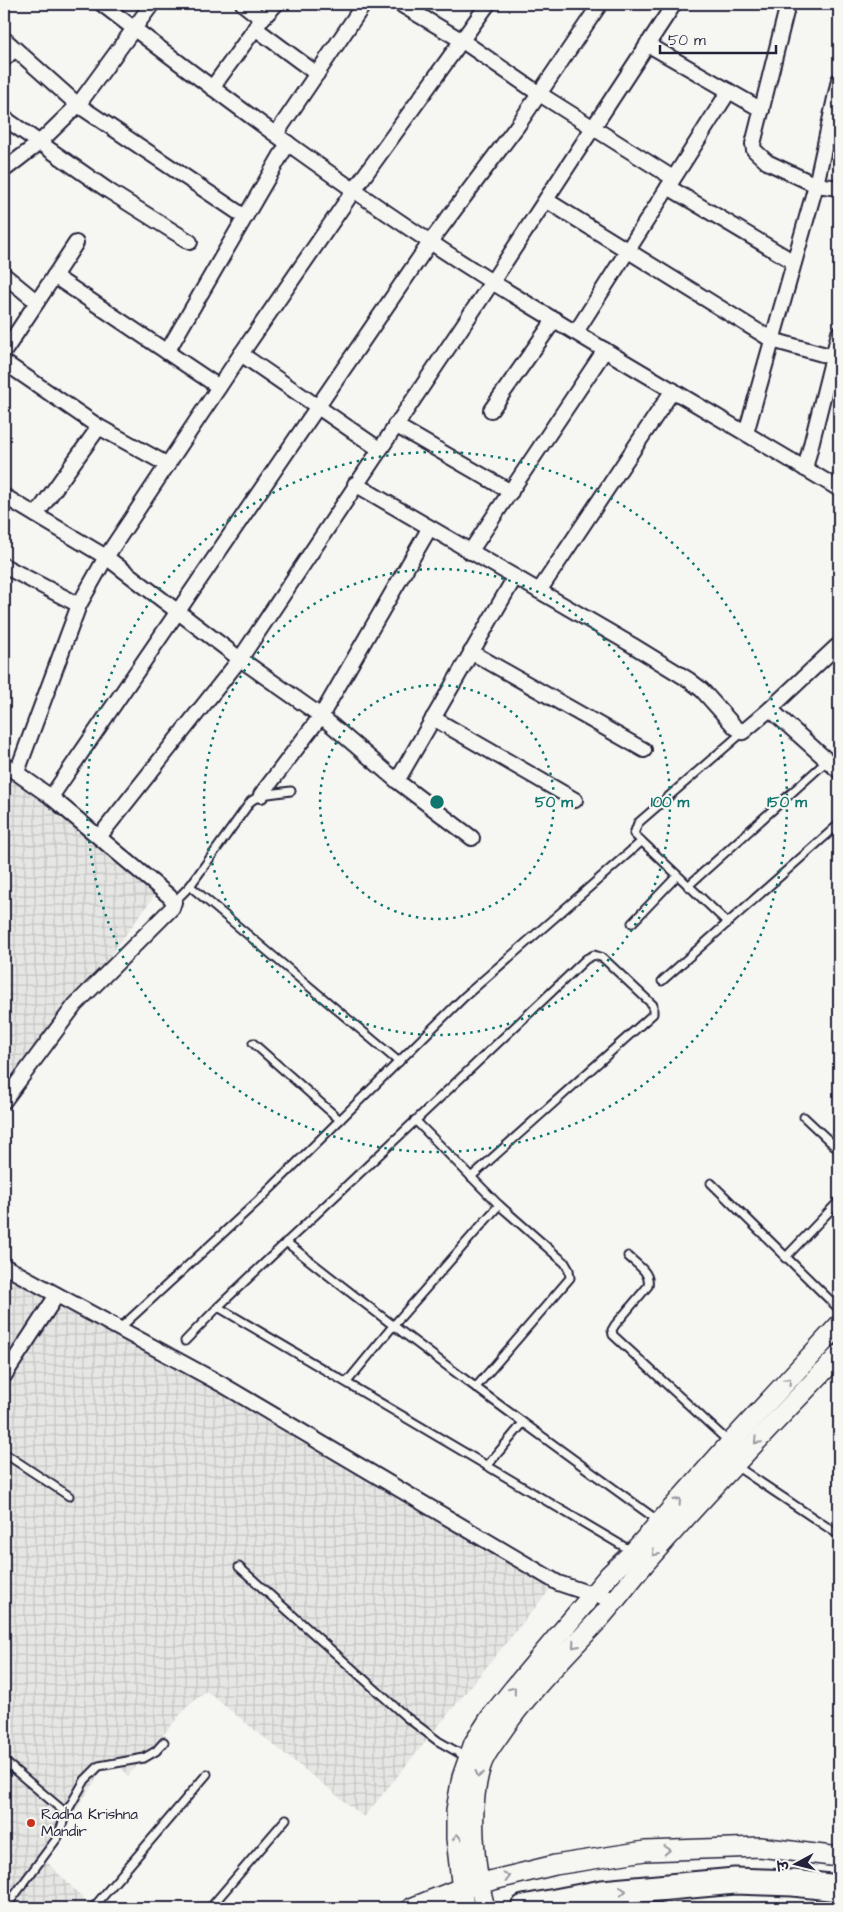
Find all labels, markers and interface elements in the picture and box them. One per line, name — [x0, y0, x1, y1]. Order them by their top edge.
scale bar — [660, 22, 777, 54]
text: 50 m — [668, 30, 706, 51]
text: 50 m — [535, 792, 573, 813]
text: 100 m — [651, 792, 690, 813]
text: 150 m — [767, 792, 807, 813]
centre of rings — [428, 793, 446, 811]
one-way arrow — [782, 1378, 791, 1387]
one-way arrow — [754, 1435, 763, 1444]
one-way arrow — [673, 1498, 682, 1507]
one-way arrow — [651, 1547, 660, 1556]
one-way arrow — [572, 1640, 581, 1649]
one-way arrow — [507, 1687, 516, 1696]
one-way arrow — [474, 1770, 485, 1779]
place label: Radha Krishna Mandir — [41, 1804, 138, 1842]
marker: Radha Krishna Mandir — [25, 1817, 37, 1829]
one-way arrow — [451, 1833, 462, 1841]
north arrow — [770, 1840, 820, 1890]
one-way arrow — [664, 1845, 671, 1855]
text: उ — [773, 1858, 795, 1873]
one-way arrow — [503, 1872, 512, 1883]
one-way arrow — [620, 1885, 628, 1896]

